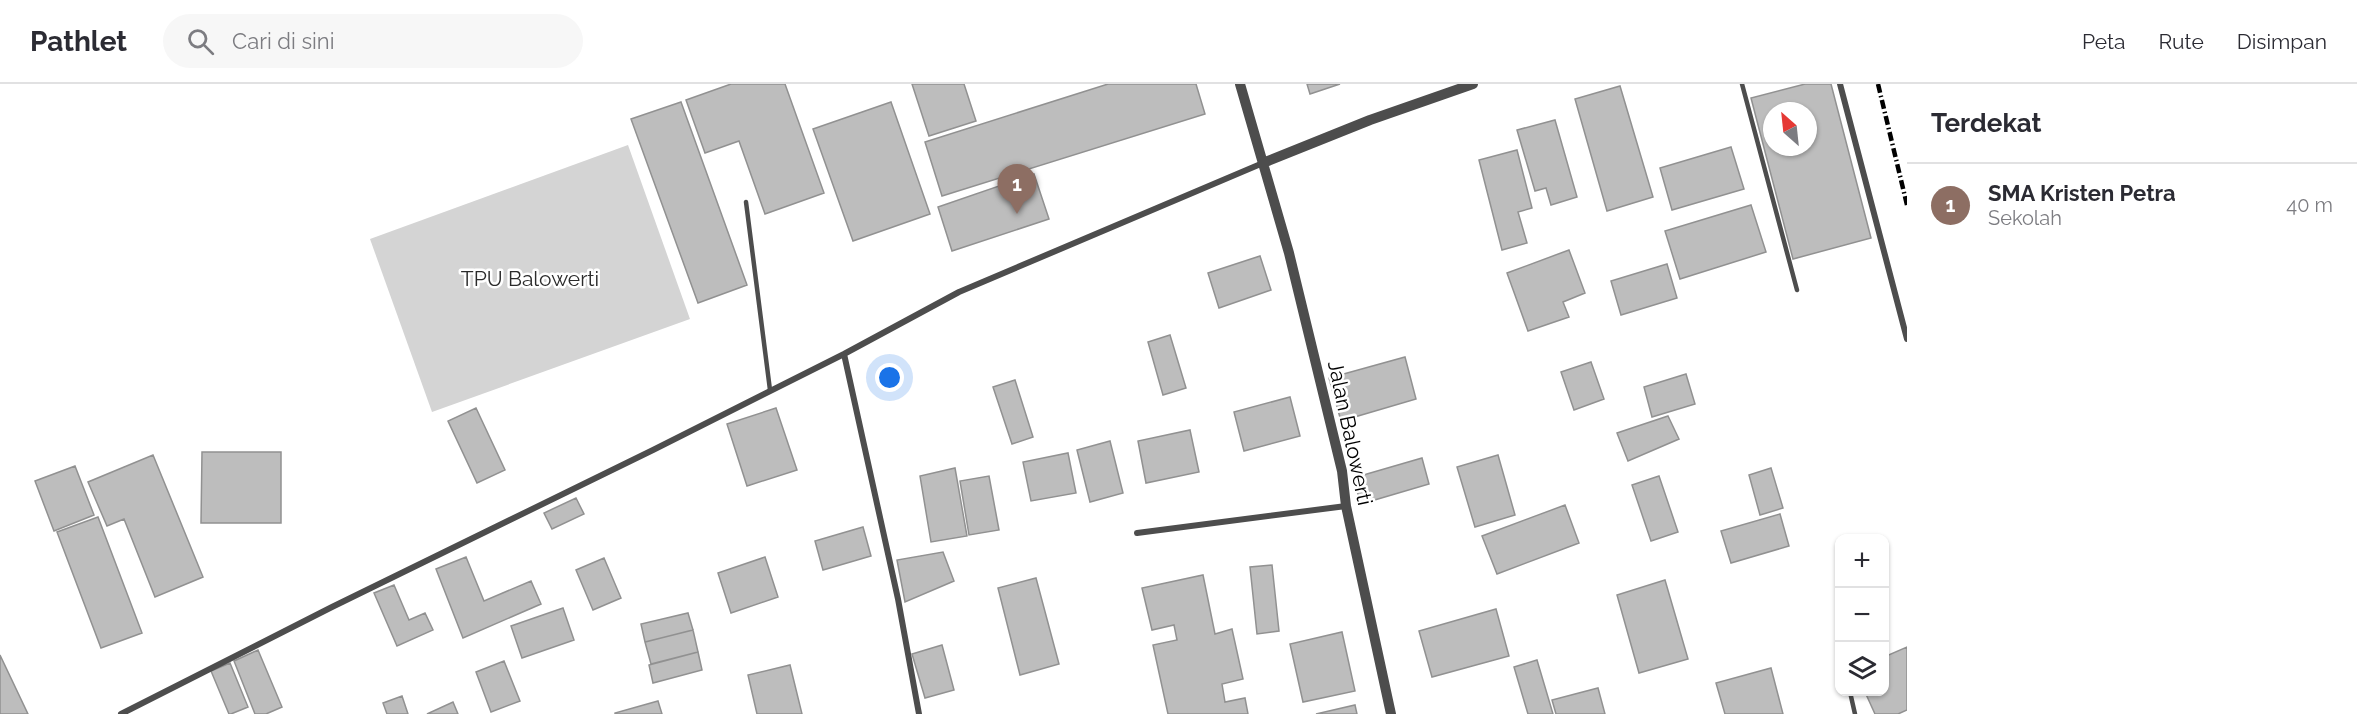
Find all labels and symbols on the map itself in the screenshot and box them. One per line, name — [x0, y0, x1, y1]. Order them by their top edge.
north arrow — [1763, 102, 1817, 156]
pin: 1 — [998, 164, 1036, 214]
park label: TPU Balowerti — [461, 266, 599, 291]
street label: Jalan Balowerti — [1323, 358, 1378, 508]
your location — [875, 363, 904, 392]

